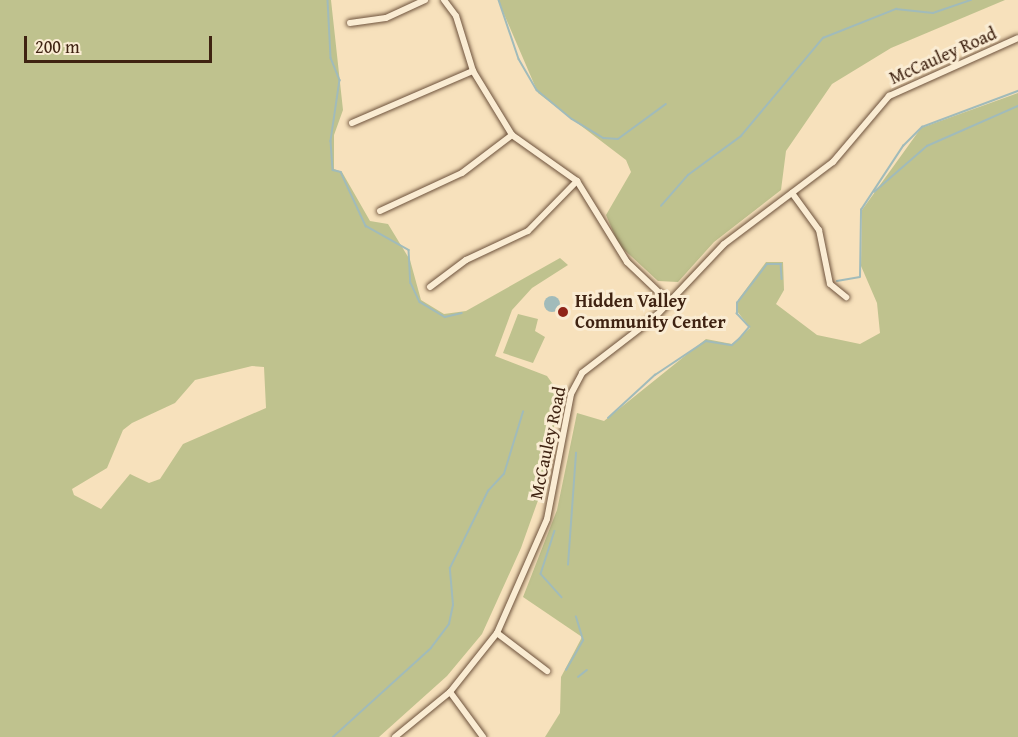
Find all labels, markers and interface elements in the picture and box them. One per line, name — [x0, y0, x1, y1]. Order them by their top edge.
street label: McCauley Road — [886, 23, 1000, 89]
scale bar — [27, 24, 214, 62]
text: 200 m — [35, 33, 80, 60]
place label: Hidden Valley Community Center — [575, 291, 726, 334]
marker: Hidden Valley Community Center — [556, 305, 570, 319]
street label: McCauley Road — [525, 385, 571, 501]

